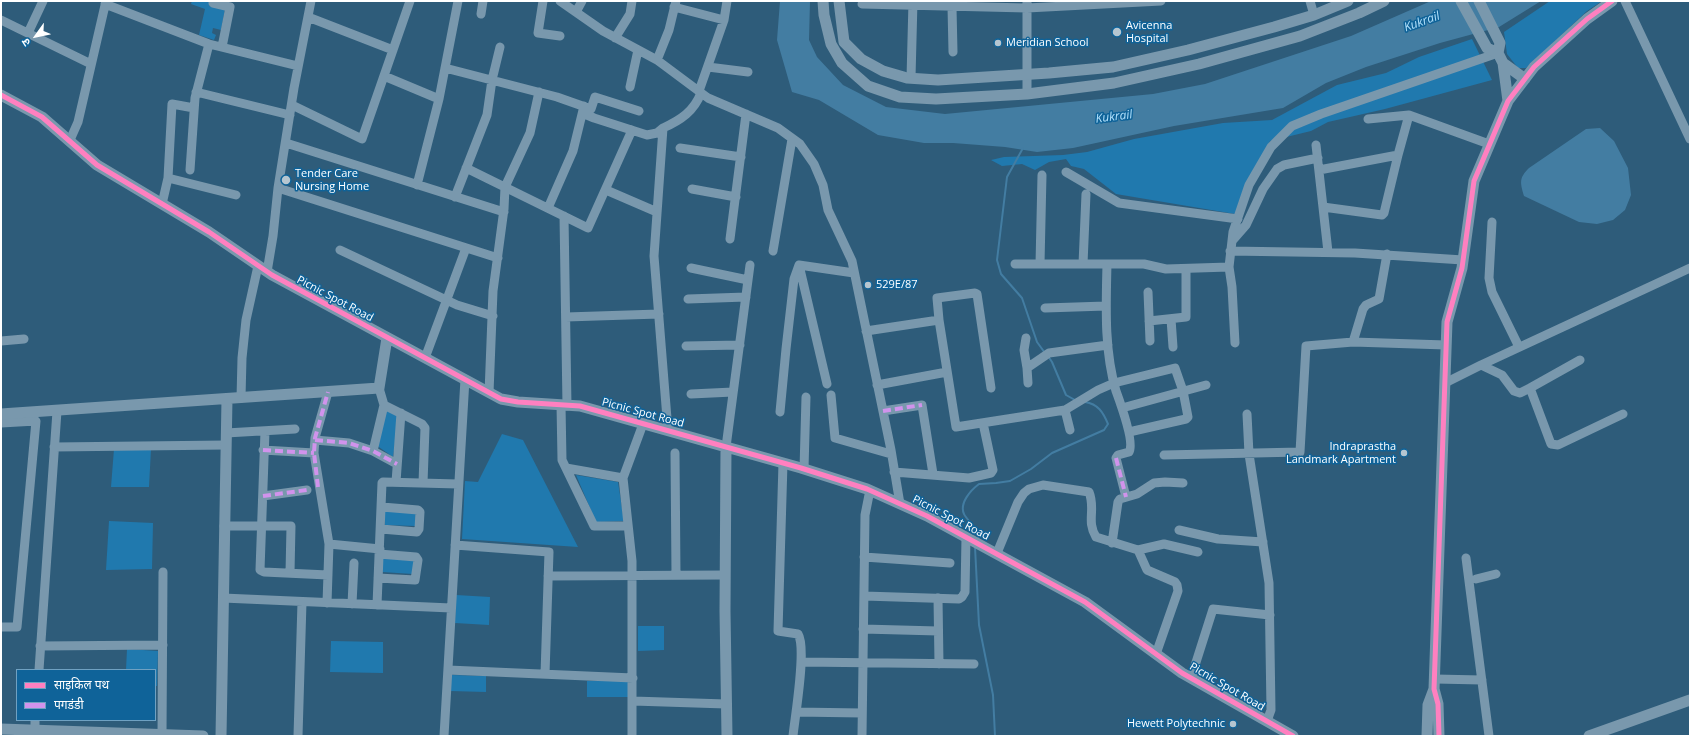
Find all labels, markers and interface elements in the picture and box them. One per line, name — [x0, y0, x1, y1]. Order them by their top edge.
water label: Kukrail — [1402, 9, 1442, 35]
north arrow — [16, 16, 56, 56]
place label: Avicenna Hospital — [1126, 19, 1172, 45]
marker: Avicenna Hospital — [1111, 26, 1123, 38]
text: उ — [17, 36, 34, 50]
place label: Meridian School — [1006, 36, 1089, 50]
marker: Meridian School — [993, 38, 1003, 48]
water label: Kukrail — [1095, 108, 1133, 126]
place label: Tender Care Nursing Home — [295, 167, 369, 193]
marker: Tender Care Nursing Home — [280, 174, 292, 186]
street label: Picnic Spot Road — [295, 273, 375, 325]
place label: 529E/87 — [876, 278, 918, 292]
marker: 529E/87 — [863, 280, 873, 290]
street label: Picnic Spot Road — [600, 396, 686, 430]
place label: Indraprastha Landmark Apartment — [1286, 440, 1396, 466]
marker: Indraprastha Landmark Apartment — [1399, 448, 1409, 458]
street label: Picnic Spot Road — [910, 493, 992, 543]
street label: Picnic Spot Road — [1187, 660, 1267, 714]
legend — [16, 669, 156, 721]
text: साइकिल पथ — [54, 676, 109, 693]
text: पगडंडी — [54, 696, 84, 713]
place label: Hewett Polytechnic — [1127, 717, 1225, 731]
marker: Hewett Polytechnic — [1228, 719, 1238, 729]

